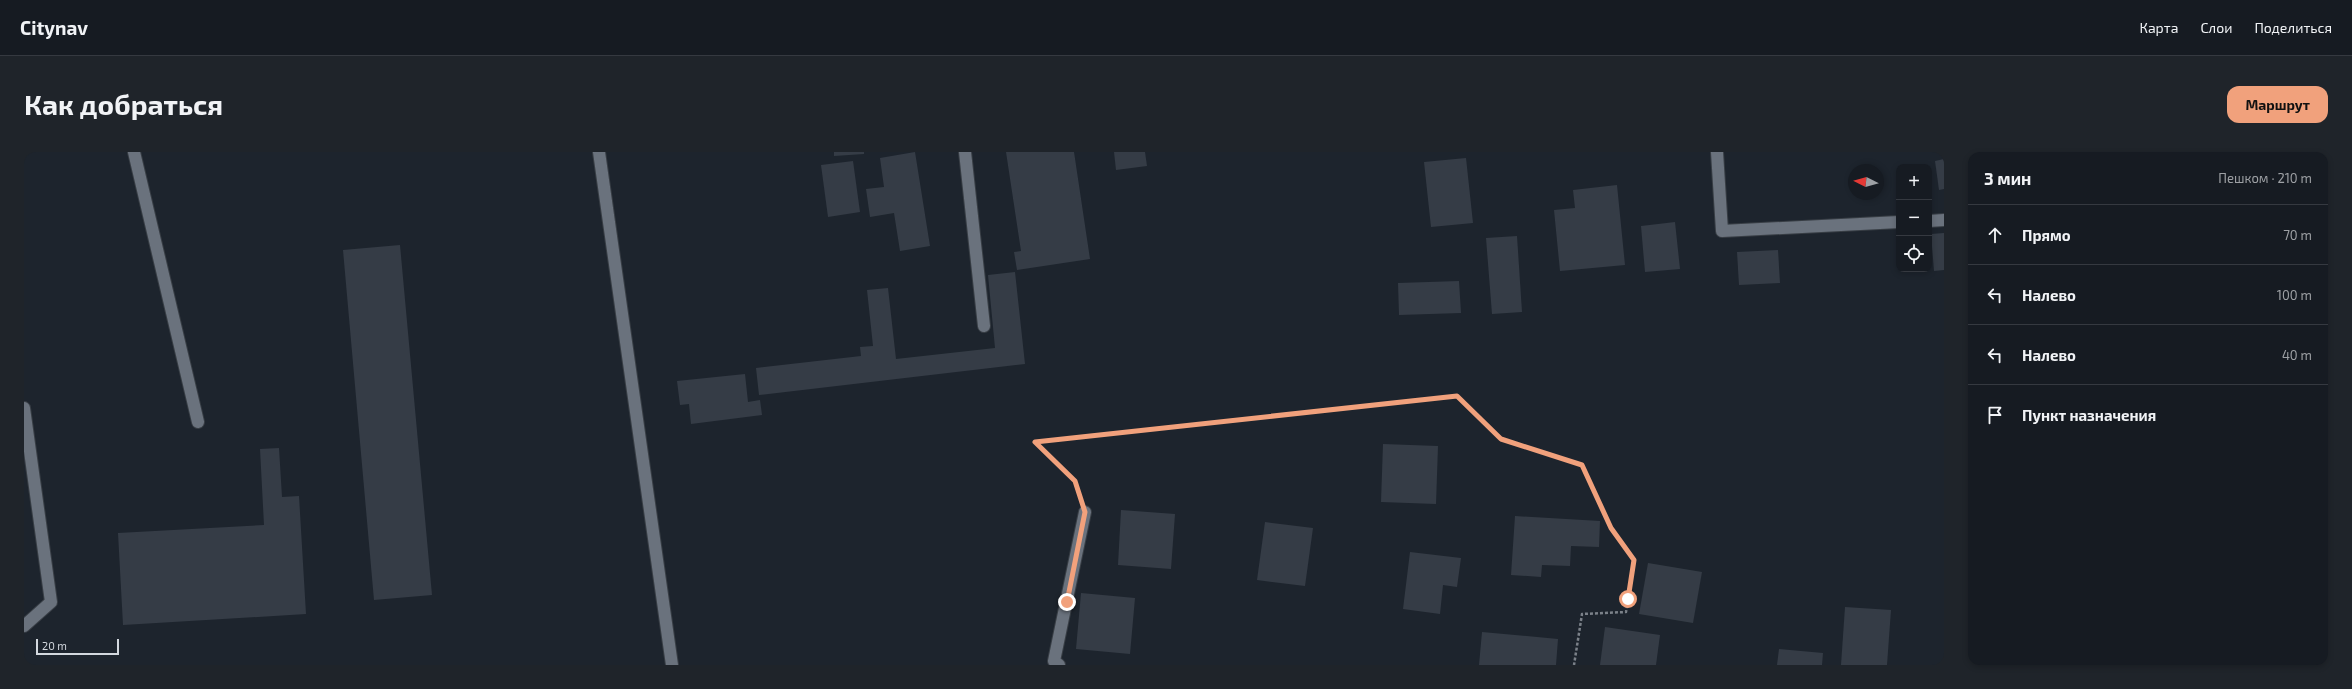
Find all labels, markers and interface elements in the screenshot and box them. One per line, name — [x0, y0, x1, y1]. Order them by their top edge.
text: Citynav — [20, 16, 88, 39]
text: Карта — [2139, 19, 2178, 36]
text: Слои — [2200, 19, 2232, 36]
text: Поделиться — [2254, 19, 2332, 36]
button: Маршрут — [2227, 86, 2328, 123]
text: Как добраться — [24, 87, 223, 121]
north arrow — [1848, 164, 1884, 200]
map controls — [1896, 164, 1932, 272]
button: + — [1896, 164, 1932, 200]
text: 3 мин — [1984, 168, 2031, 188]
text: Пешком · 210 m — [2218, 170, 2312, 186]
button: − — [1896, 200, 1932, 236]
icon: ahead — [1984, 224, 2006, 246]
text: Прямо — [2022, 226, 2071, 244]
text: 70 m — [2283, 227, 2312, 243]
button: locate — [1896, 236, 1932, 272]
icon: left — [1984, 284, 2006, 306]
text: Налево — [2022, 286, 2076, 304]
text: 100 m — [2277, 287, 2312, 303]
icon: left — [1984, 344, 2006, 366]
text: Налево — [2022, 346, 2076, 364]
text: 40 m — [2282, 347, 2312, 363]
icon: arrive — [1984, 404, 2006, 426]
text: Пункт назначения — [2022, 406, 2156, 424]
route start — [1619, 590, 1637, 608]
route end — [1058, 593, 1076, 611]
scale bar — [36, 637, 119, 656]
text: 20 m — [42, 639, 67, 652]

